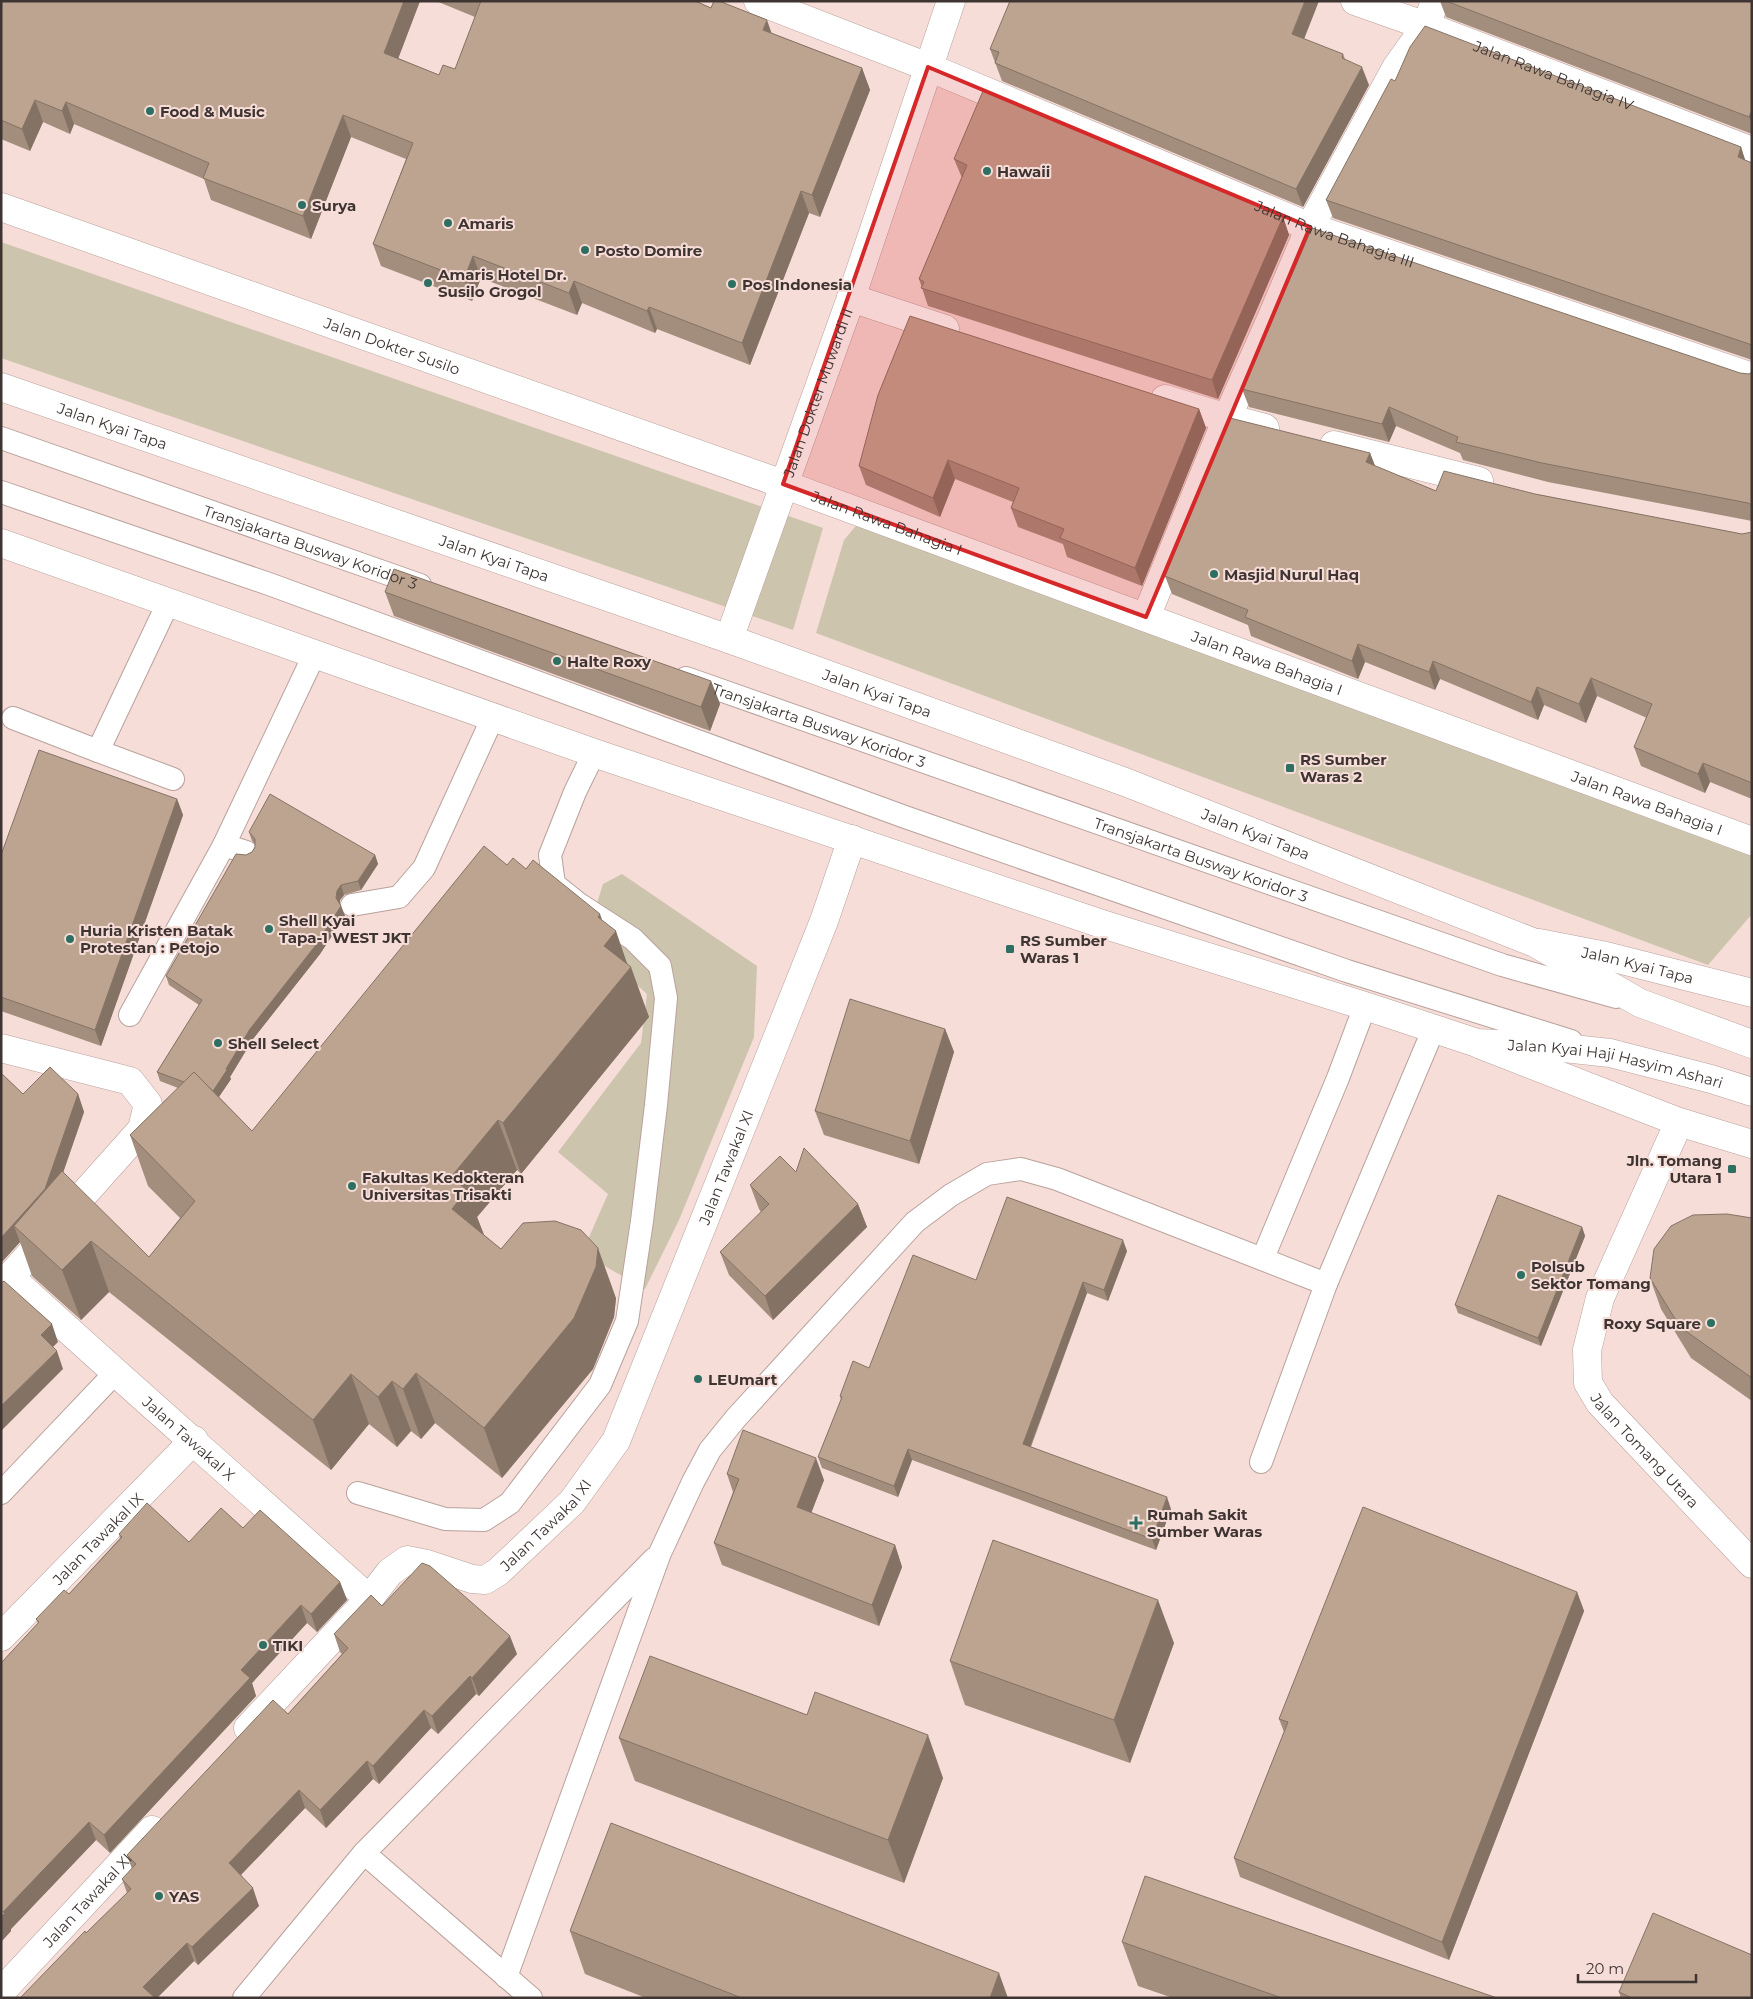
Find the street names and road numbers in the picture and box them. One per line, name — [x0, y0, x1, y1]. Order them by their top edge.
street label: Jalan Rawa Bahagia IV — [1470, 35, 1637, 114]
street label: Jalan Rawa Bahagia III — [1251, 195, 1417, 271]
street label: Jalan Dokter Muwardi II — [778, 305, 856, 480]
street label: Jalan Dokter Susilo — [321, 312, 463, 378]
street label: Jalan Kyai Tapa — [54, 398, 170, 453]
street label: Jalan Rawa Bahagia I — [808, 486, 965, 559]
street label: Transjakarta Busway Koridor 3 — [201, 500, 420, 593]
street label: Jalan Kyai Tapa — [436, 530, 552, 585]
street label: Jalan Rawa Bahagia I — [1188, 626, 1345, 699]
street label: Jalan Kyai Tapa — [819, 664, 934, 721]
street label: Transjakarta Busway Koridor 3 — [710, 678, 929, 771]
street label: Jalan Rawa Bahagia I — [1568, 766, 1725, 839]
street label: Jalan Kyai Tapa — [1198, 803, 1313, 863]
street label: Transjakarta Busway Koridor 3 — [1092, 813, 1311, 906]
street label: Jalan Kyai Tapa — [1579, 942, 1696, 987]
street label: Jalan Kyai Haji Hasyim Ashari — [1506, 1035, 1726, 1092]
street label: Jalan Tawakal XI — [694, 1107, 757, 1228]
street label: Jalan Tomang Utara — [1586, 1389, 1703, 1512]
street label: Jalan Tawakal X — [138, 1391, 240, 1484]
street label: Jalan Tawakal XI — [495, 1475, 595, 1575]
street label: Jalan Tawakal IX — [47, 1488, 147, 1589]
street label: Jalan Tawakal XI — [38, 1849, 135, 1952]

